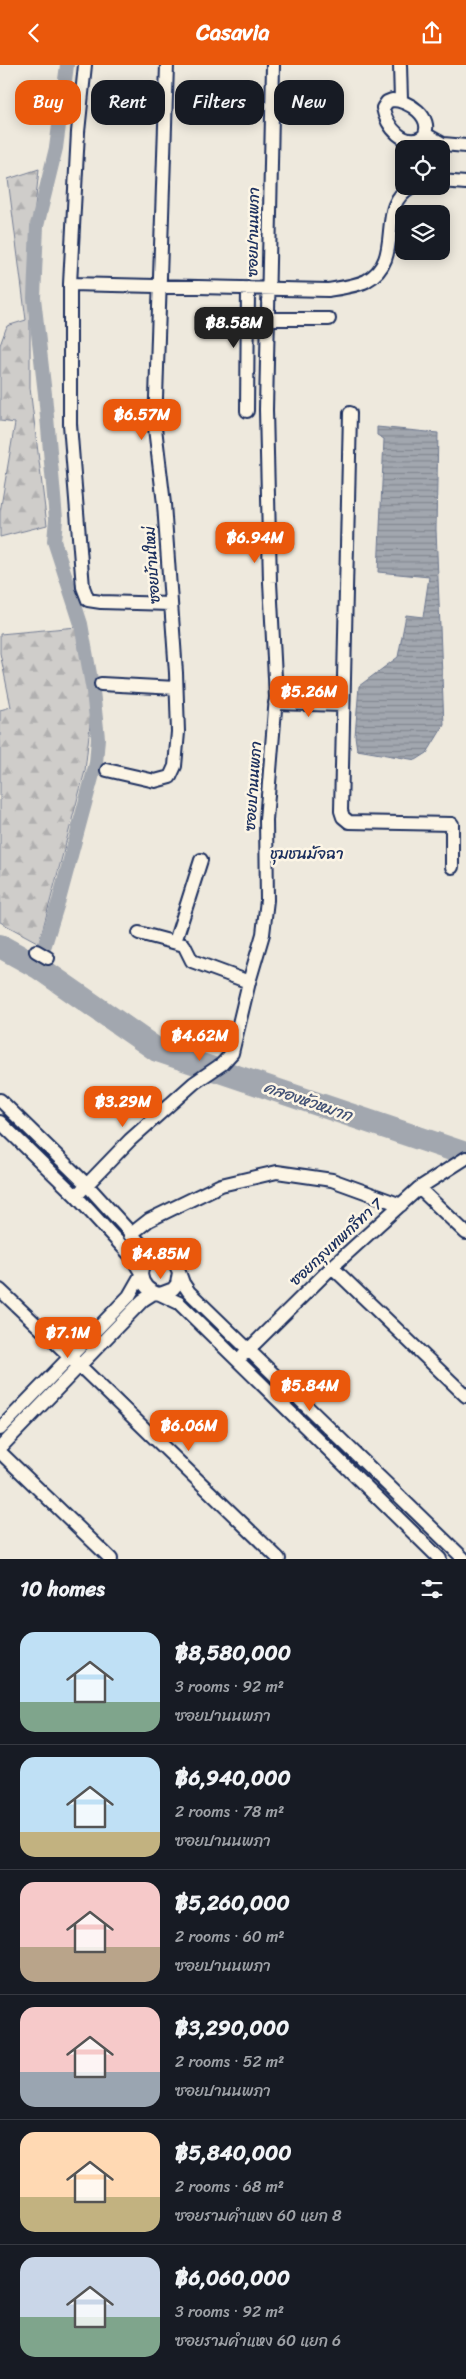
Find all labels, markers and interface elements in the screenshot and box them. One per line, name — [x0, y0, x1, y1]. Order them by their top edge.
text: Casavia — [196, 13, 270, 52]
icon: back — [20, 19, 48, 47]
icon: share — [418, 19, 446, 47]
chip: Buy — [15, 80, 81, 125]
chip: Rent — [91, 80, 165, 125]
chip: Filters — [175, 80, 264, 125]
chip: New — [274, 80, 344, 125]
map controls — [395, 140, 450, 260]
button: locate — [395, 140, 450, 195]
street label: ซอยปานนพภา — [239, 187, 267, 277]
button: layers — [395, 205, 450, 260]
pin: ฿8.58M — [193, 307, 275, 349]
text: ฿8.58M — [205, 308, 263, 337]
pin: ฿6.57M — [101, 399, 183, 441]
text: ฿6.57M — [114, 400, 170, 429]
pin: ฿6.94M — [214, 521, 296, 564]
text: ฿6.94M — [226, 523, 284, 552]
street label: ซอยบ้านใหม่ — [136, 525, 168, 604]
pin: ฿5.26M — [268, 675, 350, 718]
text: ฿5.26M — [281, 677, 337, 706]
street label: ซอยปานนพภา — [237, 740, 269, 832]
district label: ชุมชนมัจฉา — [270, 839, 344, 868]
pin: ฿4.62M — [159, 1019, 241, 1062]
text: ฿4.62M — [172, 1021, 228, 1050]
water label: คลองหัวหมาก — [260, 1072, 357, 1130]
pin: ฿3.29M — [82, 1085, 164, 1128]
text: ฿3.29M — [95, 1087, 151, 1116]
street label: ซอยกรุงเทพกรีฑา 7 — [283, 1191, 390, 1292]
pin: ฿4.85M — [120, 1237, 202, 1280]
text: ฿4.85M — [132, 1239, 190, 1268]
pin: ฿7.1M — [33, 1317, 103, 1359]
text: ฿7.1M — [46, 1318, 90, 1347]
pin: ฿5.84M — [269, 1369, 351, 1412]
text: ฿5.84M — [281, 1371, 339, 1400]
pin: ฿6.06M — [148, 1409, 230, 1452]
text: ฿6.06M — [161, 1411, 217, 1440]
text: 10 homes — [20, 1570, 105, 1608]
icon: filters — [418, 1575, 446, 1603]
text: ฿8,580,000 — [175, 1634, 291, 1672]
icon: home — [60, 1652, 120, 1712]
text: 3 rooms · 92 m² — [175, 1672, 284, 1701]
text: ซอยปานนพภา — [175, 1701, 271, 1730]
text: ฿6,940,000 — [175, 1759, 291, 1797]
icon: home — [60, 1777, 120, 1837]
text: 2 rooms · 78 m² — [175, 1797, 284, 1826]
text: ซอยปานนพภา — [175, 1826, 271, 1855]
text: ฿5,260,000 — [175, 1884, 290, 1922]
icon: home — [60, 1902, 120, 1962]
text: 2 rooms · 60 m² — [175, 1922, 285, 1951]
text: ซอยปานนพภา — [175, 1951, 271, 1980]
text: ฿3,290,000 — [175, 2009, 289, 2047]
icon: home — [60, 2027, 120, 2087]
text: 2 rooms · 52 m² — [175, 2047, 284, 2076]
text: ซอยปานนพภา — [175, 2076, 271, 2105]
text: ฿5,840,000 — [175, 2134, 291, 2172]
icon: home — [60, 2152, 120, 2212]
text: 2 rooms · 68 m² — [175, 2172, 284, 2201]
text: ซอยรามคำแหง 60 แยก 8 — [175, 2201, 342, 2230]
text: ฿6,060,000 — [175, 2259, 290, 2297]
icon: home — [60, 2277, 120, 2337]
text: 3 rooms · 92 m² — [175, 2297, 284, 2326]
text: ซอยรามคำแหง 60 แยก 6 — [175, 2326, 341, 2355]

